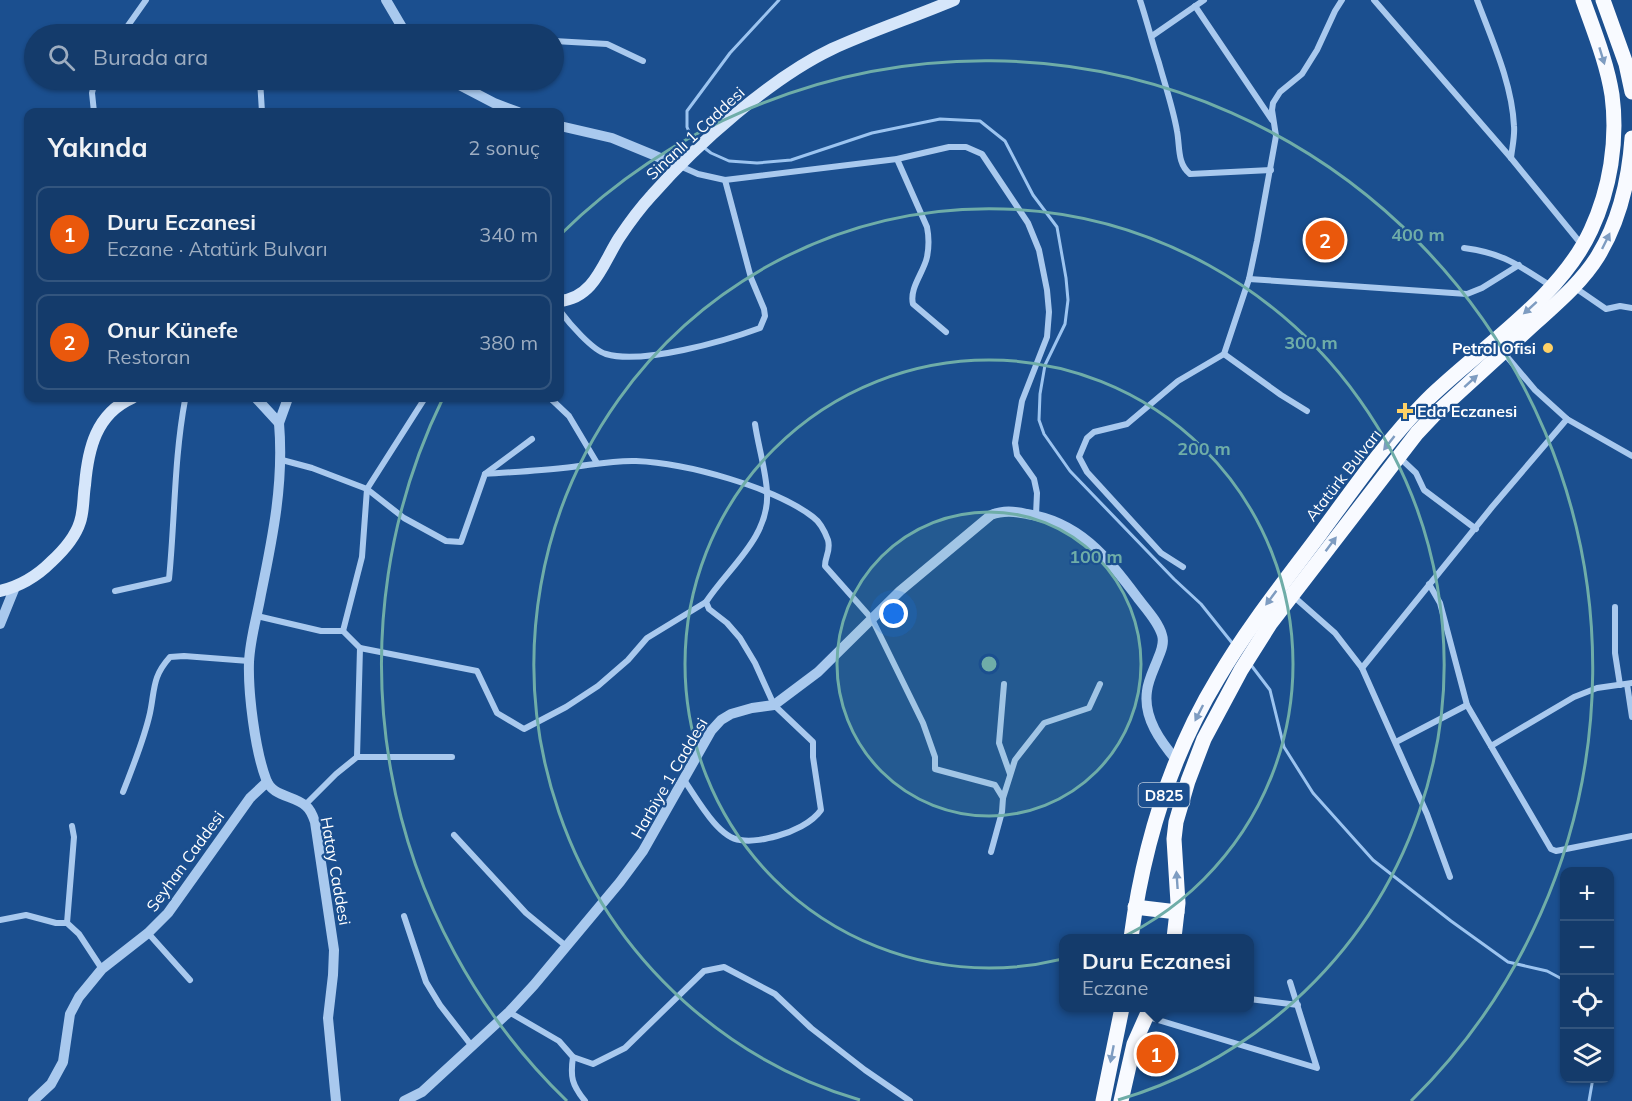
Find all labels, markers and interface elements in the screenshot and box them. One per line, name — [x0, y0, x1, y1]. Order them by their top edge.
search box — [24, 24, 564, 90]
icon: search — [45, 41, 78, 74]
text: Burada ara — [93, 43, 208, 71]
one-way arrow — [1598, 47, 1607, 65]
street label: Sinanlı 1 Caddesi — [642, 82, 748, 184]
text: Yakında — [48, 131, 148, 164]
text: 2 sonuç — [468, 135, 540, 160]
text: Duru Eczanesi — [107, 208, 256, 236]
pin: 2 — [1306, 218, 1344, 262]
text: 1 — [64, 222, 76, 247]
text: 340 m — [479, 222, 538, 247]
text: 400 m — [1391, 223, 1445, 246]
one-way arrow — [1601, 233, 1610, 250]
text: Eczane · Atatürk Bulvarı — [107, 236, 328, 261]
one-way arrow — [1522, 301, 1537, 315]
text: Onur Künefe — [107, 316, 238, 344]
text: 2 — [64, 330, 76, 355]
text: 380 m — [479, 330, 538, 355]
text: 300 m — [1284, 331, 1338, 354]
place label: Petrol Ofisi — [1452, 338, 1536, 358]
marker: Petrol Ofisi — [1541, 341, 1555, 355]
text: Restoran — [107, 344, 191, 369]
one-way arrow — [1463, 375, 1478, 388]
place label: Eda Eczanesi — [1417, 401, 1517, 421]
marker: Eda Eczanesi — [1398, 404, 1412, 418]
street label: Atatürk Bulvarı — [1301, 425, 1385, 525]
one-way arrow — [1383, 435, 1396, 451]
text: 200 m — [1177, 437, 1231, 460]
one-way arrow — [1325, 537, 1337, 553]
text: 100 m — [1069, 545, 1123, 568]
one-way arrow — [1266, 591, 1278, 606]
your location — [879, 599, 908, 628]
centre of rings — [979, 654, 999, 674]
one-way arrow — [1194, 704, 1204, 721]
street label: Harbiye 1 Caddesi — [626, 714, 712, 842]
road number: D825 — [1138, 783, 1190, 807]
street label: Seyhan Caddesi — [142, 807, 228, 915]
street label: Hatay Caddesi — [317, 815, 355, 927]
map controls — [1560, 867, 1614, 1083]
button: + — [1560, 867, 1614, 921]
one-way arrow — [1172, 871, 1182, 890]
button: − — [1560, 921, 1614, 975]
popup — [1059, 934, 1254, 1012]
text: Duru Eczanesi — [1082, 947, 1231, 975]
text: Eczane — [1082, 975, 1148, 1000]
button: locate — [1560, 975, 1614, 1029]
button: layers — [1560, 1029, 1614, 1083]
pin: 1 — [1136, 1032, 1176, 1076]
one-way arrow — [1107, 1045, 1116, 1064]

